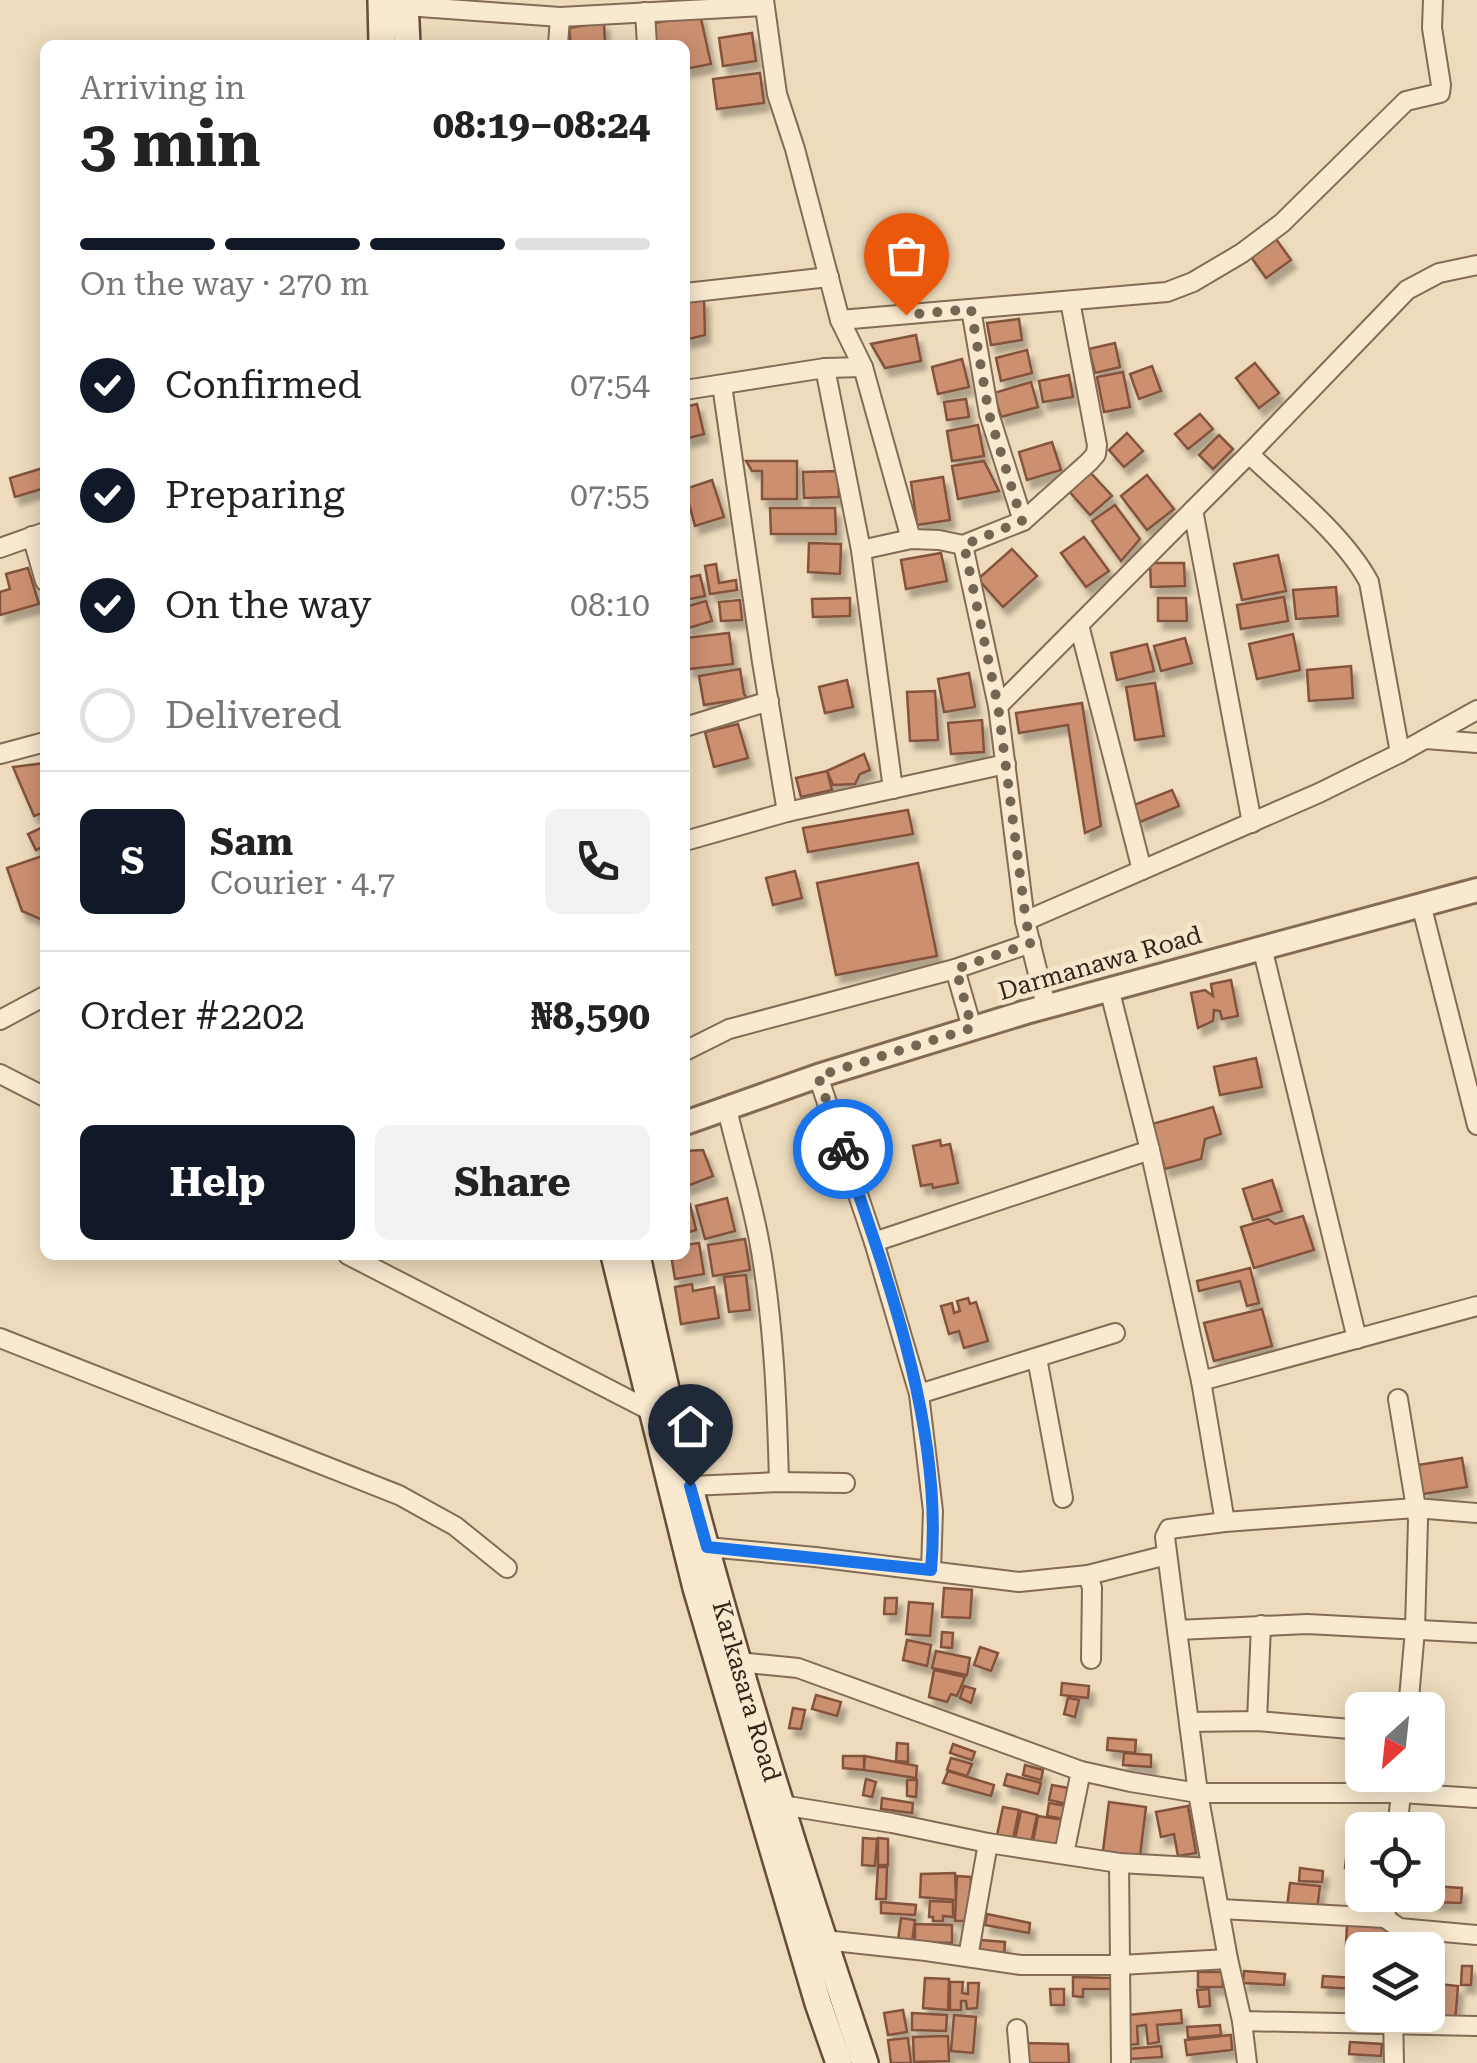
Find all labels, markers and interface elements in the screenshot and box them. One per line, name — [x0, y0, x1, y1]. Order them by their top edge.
text: Arriving in — [80, 69, 245, 107]
text: 08:19–08:24 — [433, 103, 650, 147]
text: 3 min — [80, 106, 261, 182]
pin — [864, 213, 949, 316]
icon: bag — [879, 228, 934, 283]
text: On the way · 270 m — [80, 265, 369, 303]
icon: check — [80, 358, 135, 413]
text: Confirmed — [165, 363, 362, 407]
text: 07:54 — [570, 366, 650, 404]
icon: check — [80, 468, 135, 523]
text: Preparing — [165, 473, 345, 517]
text: 07:55 — [570, 476, 650, 514]
icon: check — [80, 578, 135, 633]
text: On the way — [165, 583, 371, 627]
text: 08:10 — [570, 586, 650, 624]
text: Delivered — [165, 693, 342, 737]
button: phone — [545, 809, 650, 914]
text: Sam — [210, 820, 293, 864]
text: S — [121, 839, 144, 883]
text: Courier · 4.7 — [210, 864, 395, 902]
street label: Darmanawa Road — [995, 920, 1205, 1006]
text: Order #2202 — [80, 994, 305, 1038]
text: ₦8,590 — [531, 994, 650, 1038]
courier — [793, 1099, 893, 1199]
icon: bike — [816, 1122, 871, 1177]
button: Help — [80, 1125, 355, 1240]
button: Share — [375, 1125, 650, 1240]
pin — [648, 1384, 733, 1487]
icon: home — [663, 1399, 718, 1454]
street label: Karkasara Road — [707, 1598, 787, 1785]
north arrow — [1345, 1692, 1445, 1792]
map controls — [1345, 1692, 1445, 2032]
button: locate — [1345, 1812, 1445, 1912]
button: layers — [1345, 1932, 1445, 2032]

